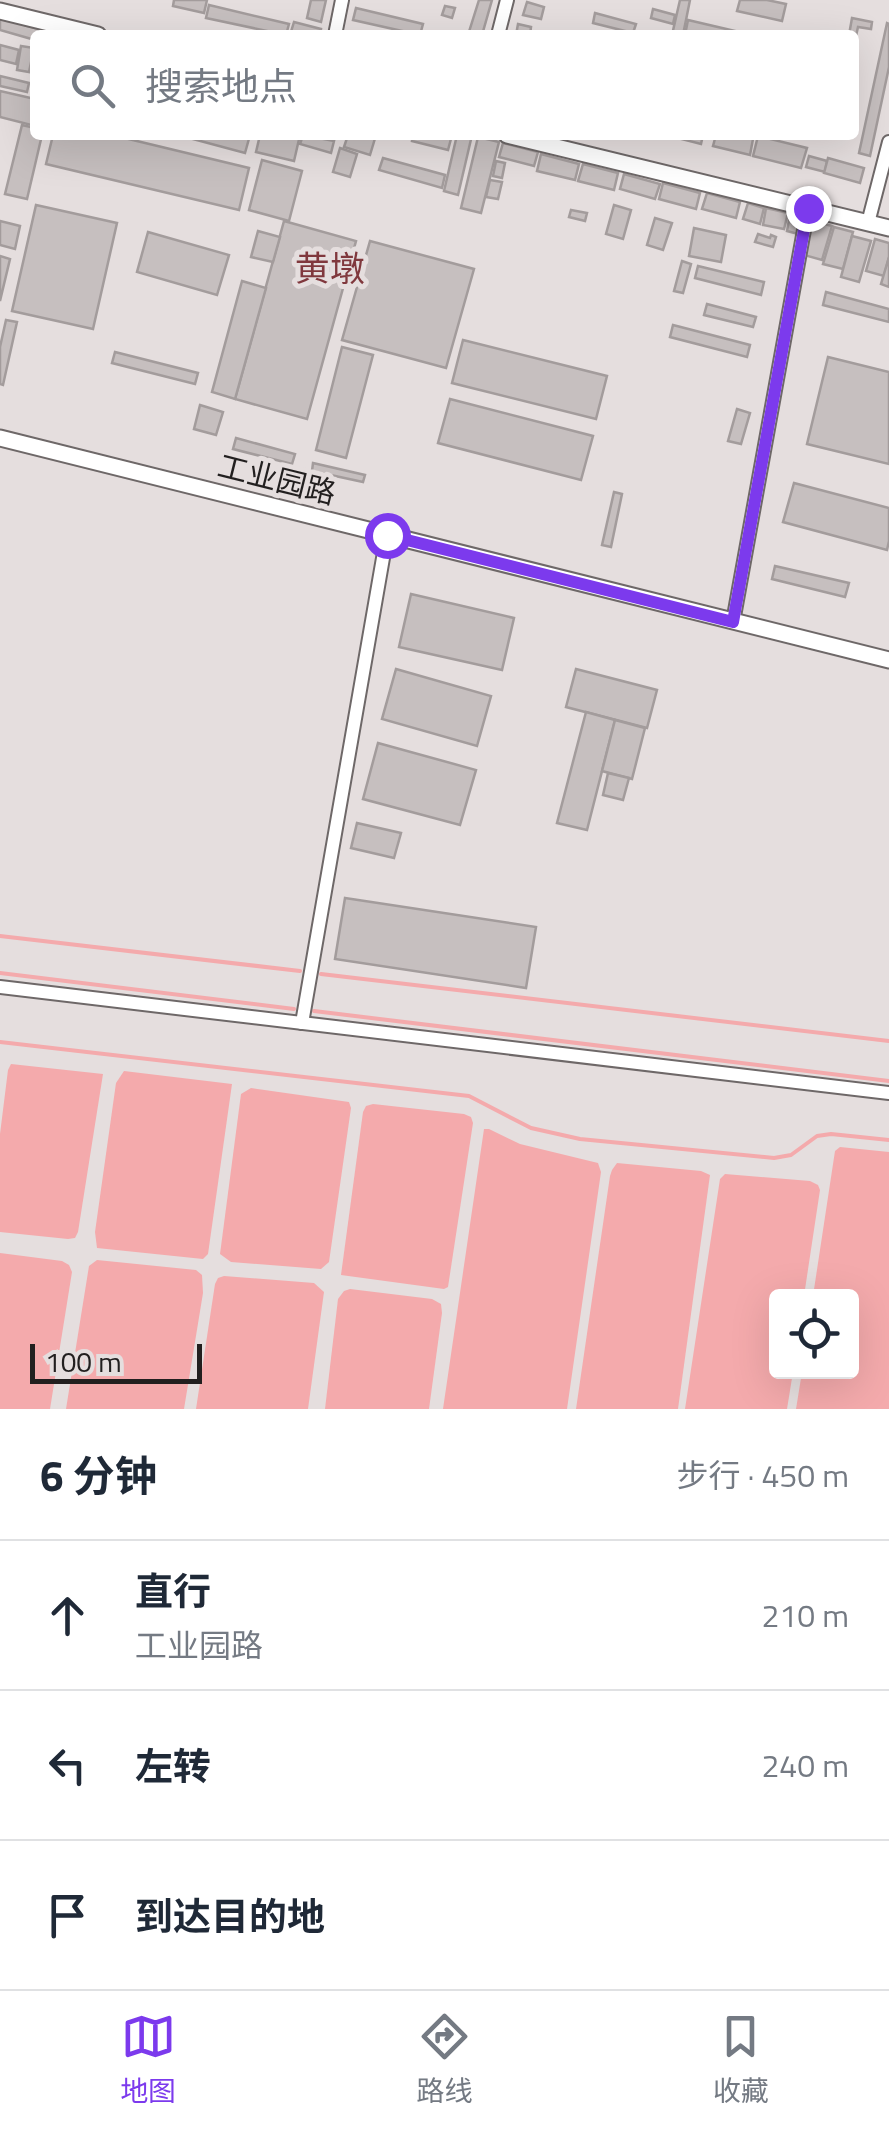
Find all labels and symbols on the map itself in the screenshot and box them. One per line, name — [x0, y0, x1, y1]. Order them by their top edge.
route end — [786, 186, 832, 232]
district label: 黄墩 — [295, 241, 365, 295]
street label: 工业园路 — [213, 442, 341, 516]
route start — [365, 513, 411, 559]
scale bar — [30, 1339, 202, 1384]

